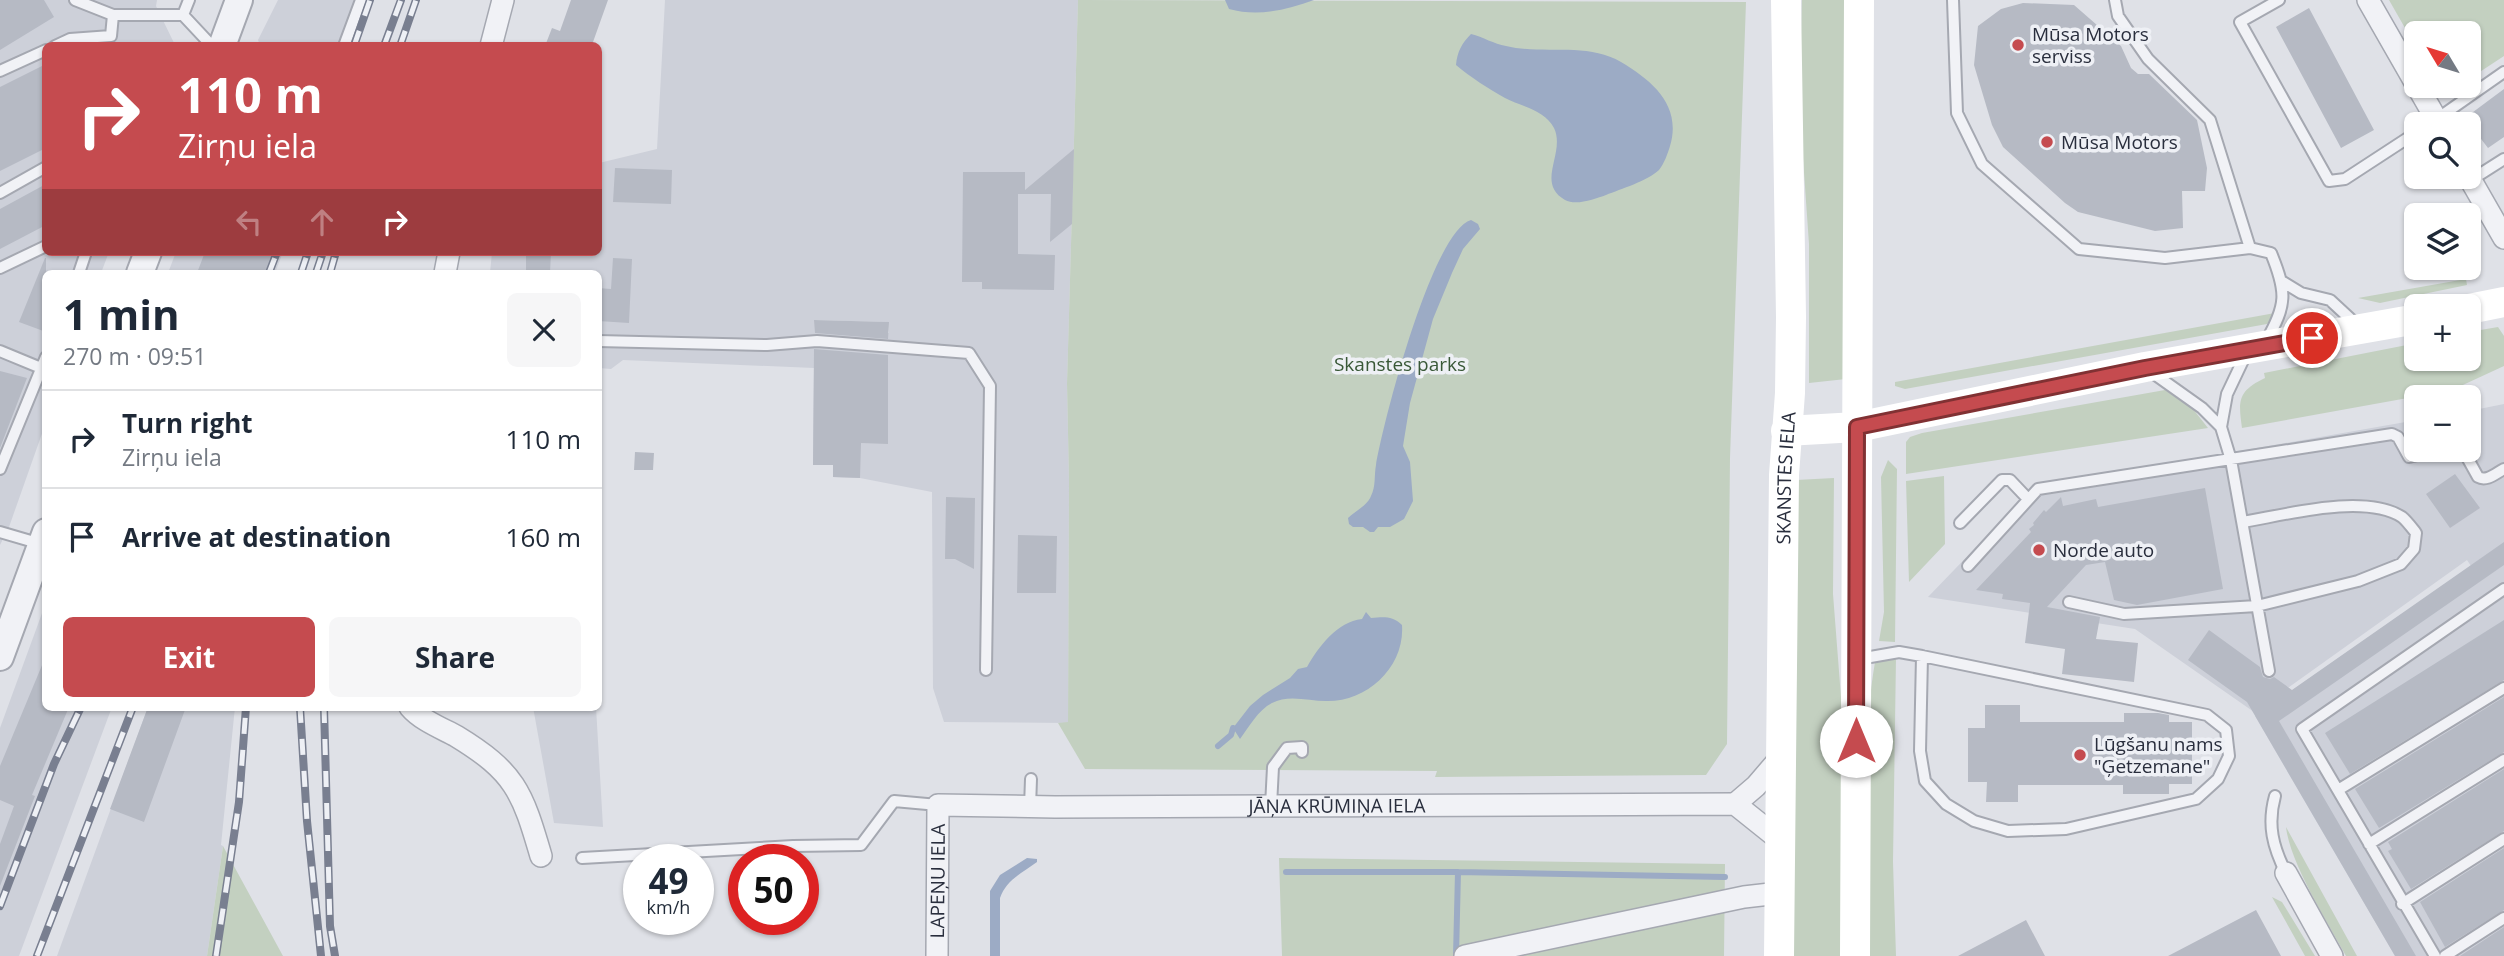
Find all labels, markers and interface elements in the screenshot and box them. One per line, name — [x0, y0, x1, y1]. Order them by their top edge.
place label: Mūsa Motors serviss — [2032, 21, 2149, 69]
north arrow — [2404, 21, 2482, 98]
map controls — [2404, 21, 2481, 462]
marker: Mūsa Motors serviss — [2010, 37, 2026, 53]
text: 110 m — [178, 61, 323, 127]
icon: right — [63, 70, 154, 161]
button: search — [2404, 112, 2481, 189]
text: Zirņu iela — [178, 124, 317, 167]
place label: Mūsa Motors — [2061, 129, 2178, 155]
marker: Mūsa Motors — [2039, 134, 2055, 150]
icon: left — [230, 203, 268, 241]
icon: ahead — [303, 203, 341, 241]
icon: right — [376, 203, 414, 241]
button: layers — [2404, 203, 2481, 280]
text: 1 min — [63, 285, 180, 342]
button: close — [507, 293, 581, 367]
button: + — [2404, 294, 2481, 371]
pin — [2282, 308, 2342, 368]
icon: arrive — [2293, 319, 2331, 357]
text: 270 m · 09:51 — [63, 340, 206, 372]
park label: Skanstes parks — [1334, 351, 1466, 377]
button: − — [2404, 385, 2481, 462]
text: Turn right — [122, 405, 253, 441]
street label: SKANSTES IELA — [1770, 411, 1802, 545]
icon: right — [63, 420, 101, 458]
text: 110 m — [506, 421, 581, 457]
text: Zirņu iela — [122, 441, 222, 473]
icon: arrive — [63, 518, 101, 556]
text: Arrive at destination — [122, 519, 391, 555]
text: 160 m — [506, 519, 581, 555]
place label: Norde auto — [2053, 537, 2154, 563]
marker: Norde auto — [2031, 542, 2047, 558]
button: Exit — [63, 617, 315, 697]
button: Share — [329, 617, 581, 697]
position arrow — [1819, 704, 1893, 778]
place label: Lūgšanu nams "Ģetzemane" — [2094, 731, 2223, 779]
marker: Lūgšanu nams "Ģetzemane" — [2072, 747, 2088, 763]
street label: JĀŅA KRŪMIŅA IELA — [1246, 792, 1426, 819]
street label: LAPEŅU IELA — [924, 823, 951, 939]
speed limit sign: 50 — [728, 844, 819, 935]
text: 49 — [648, 857, 689, 904]
text: km/h — [647, 895, 690, 919]

